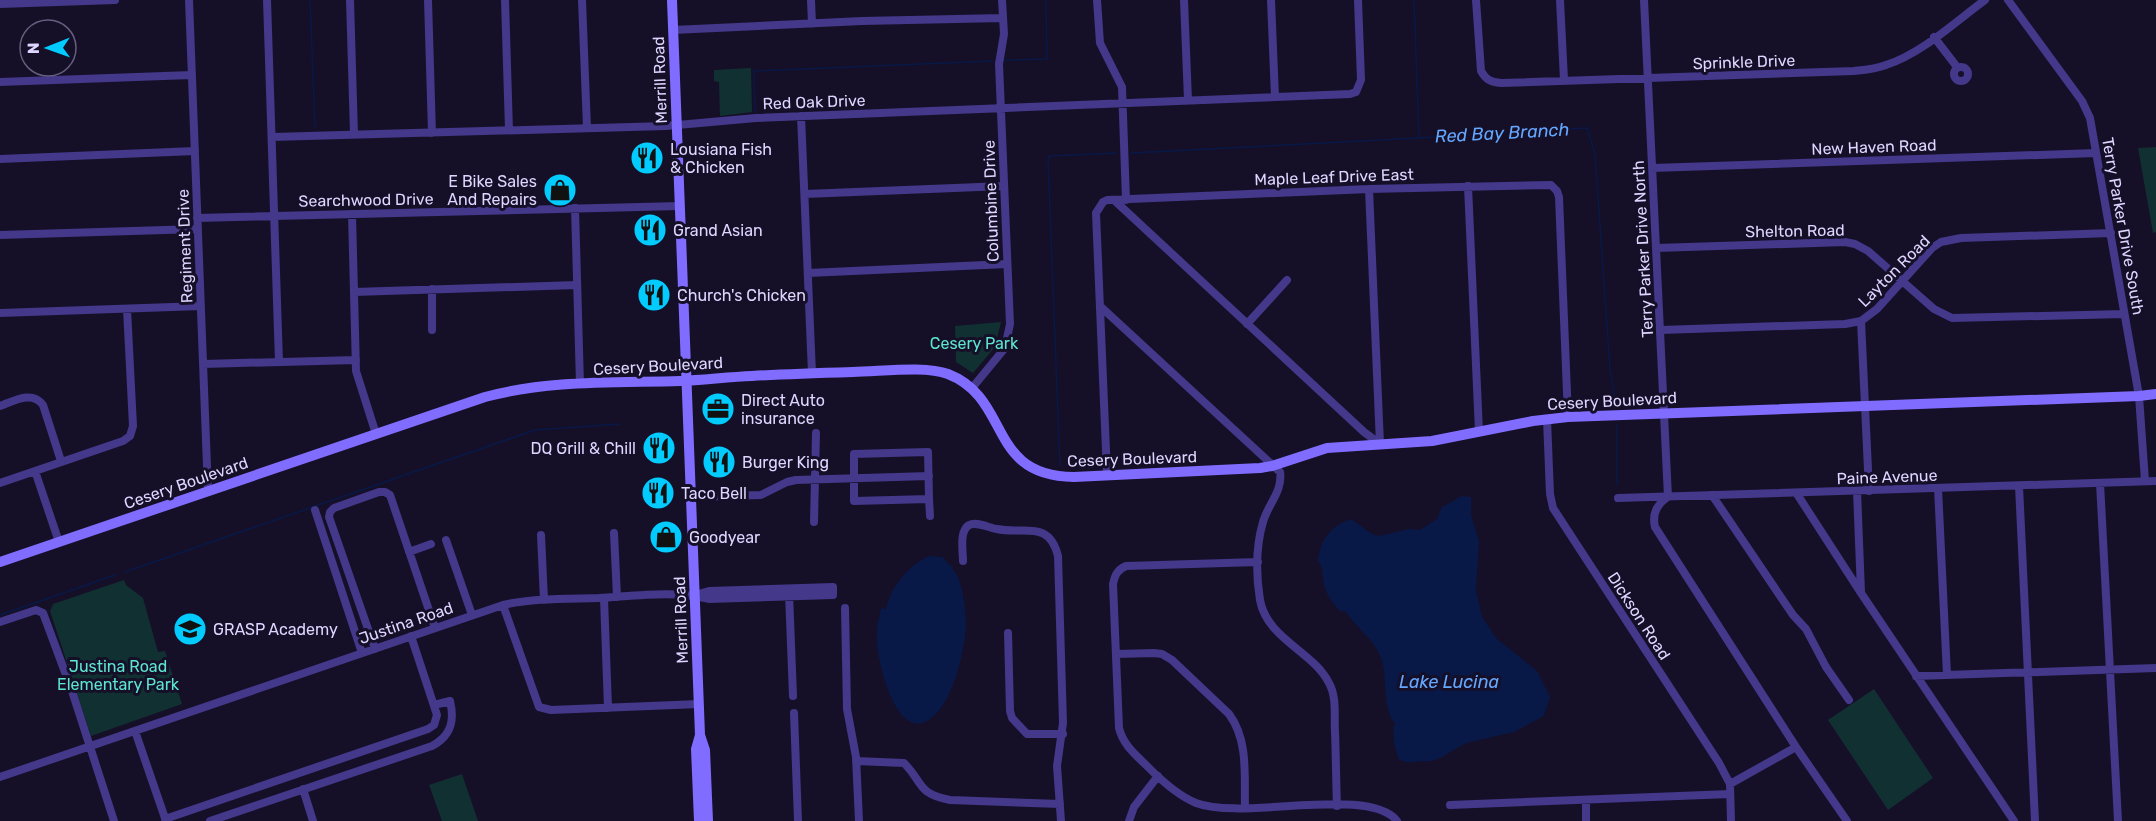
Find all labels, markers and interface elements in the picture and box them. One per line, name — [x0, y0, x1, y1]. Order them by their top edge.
north arrow — [18, 18, 78, 78]
street label: Merrill Road — [649, 36, 671, 124]
text: N — [24, 42, 43, 54]
street label: Sprinkle Drive — [1692, 51, 1796, 73]
street label: Red Oak Drive — [762, 91, 866, 113]
water label: Red Bay Branch — [1434, 118, 1570, 148]
street label: New Haven Road — [1811, 135, 1937, 159]
street label: Terry Parker Drive South — [2098, 136, 2148, 316]
restaurant icon: Lousiana Fish & Chicken — [629, 140, 665, 176]
place label: Lousiana Fish & Chicken — [670, 140, 772, 177]
street label: Columbine Drive — [979, 140, 1003, 262]
street label: Terry Parker Drive North — [1629, 160, 1657, 338]
street label: Maple Leaf Drive East — [1254, 165, 1414, 189]
place label: E Bike Sales And Repairs — [447, 172, 537, 209]
shop icon: E Bike Sales And Repairs — [542, 172, 578, 208]
street label: Regiment Drive — [174, 189, 196, 303]
street label: Searchwood Drive — [298, 189, 434, 211]
restaurant icon: Grand Asian — [632, 212, 668, 248]
place label: Grand Asian — [673, 221, 763, 240]
street label: Shelton Road — [1745, 221, 1845, 241]
street label: Layton Road — [1854, 231, 1934, 311]
restaurant icon: Church's Chicken — [636, 277, 672, 313]
place label: Church's Chicken — [677, 286, 806, 305]
park label: Cesery Park — [930, 334, 1019, 353]
street label: Cesery Boulevard — [593, 353, 723, 379]
street label: Cesery Boulevard — [1547, 388, 1677, 414]
office icon: Direct Auto insurance — [700, 391, 736, 427]
place label: Direct Auto insurance — [741, 391, 825, 428]
restaurant icon: DQ Grill & Chill — [641, 430, 677, 466]
place label: DQ Grill & Chill — [531, 439, 636, 458]
restaurant icon: Burger King — [701, 444, 737, 480]
street label: Cesery Boulevard — [1067, 447, 1197, 471]
street label: Cesery Boulevard — [121, 453, 251, 513]
place label: Burger King — [742, 453, 829, 472]
street label: Paine Avenue — [1836, 466, 1938, 488]
restaurant icon: Taco Bell — [640, 475, 676, 511]
place label: Taco Bell — [681, 484, 747, 503]
shop icon: Goodyear — [648, 519, 684, 555]
place label: Goodyear — [689, 528, 760, 547]
street label: Dickson Road — [1604, 569, 1674, 663]
street label: Merrill Road — [670, 576, 692, 664]
street label: Justina Road — [356, 598, 456, 648]
school or university icon: GRASP Academy — [172, 611, 208, 647]
place label: GRASP Academy — [213, 620, 338, 639]
park label: Justina Road Elementary Park — [57, 657, 180, 694]
water label: Lake Lucina — [1399, 671, 1500, 693]

